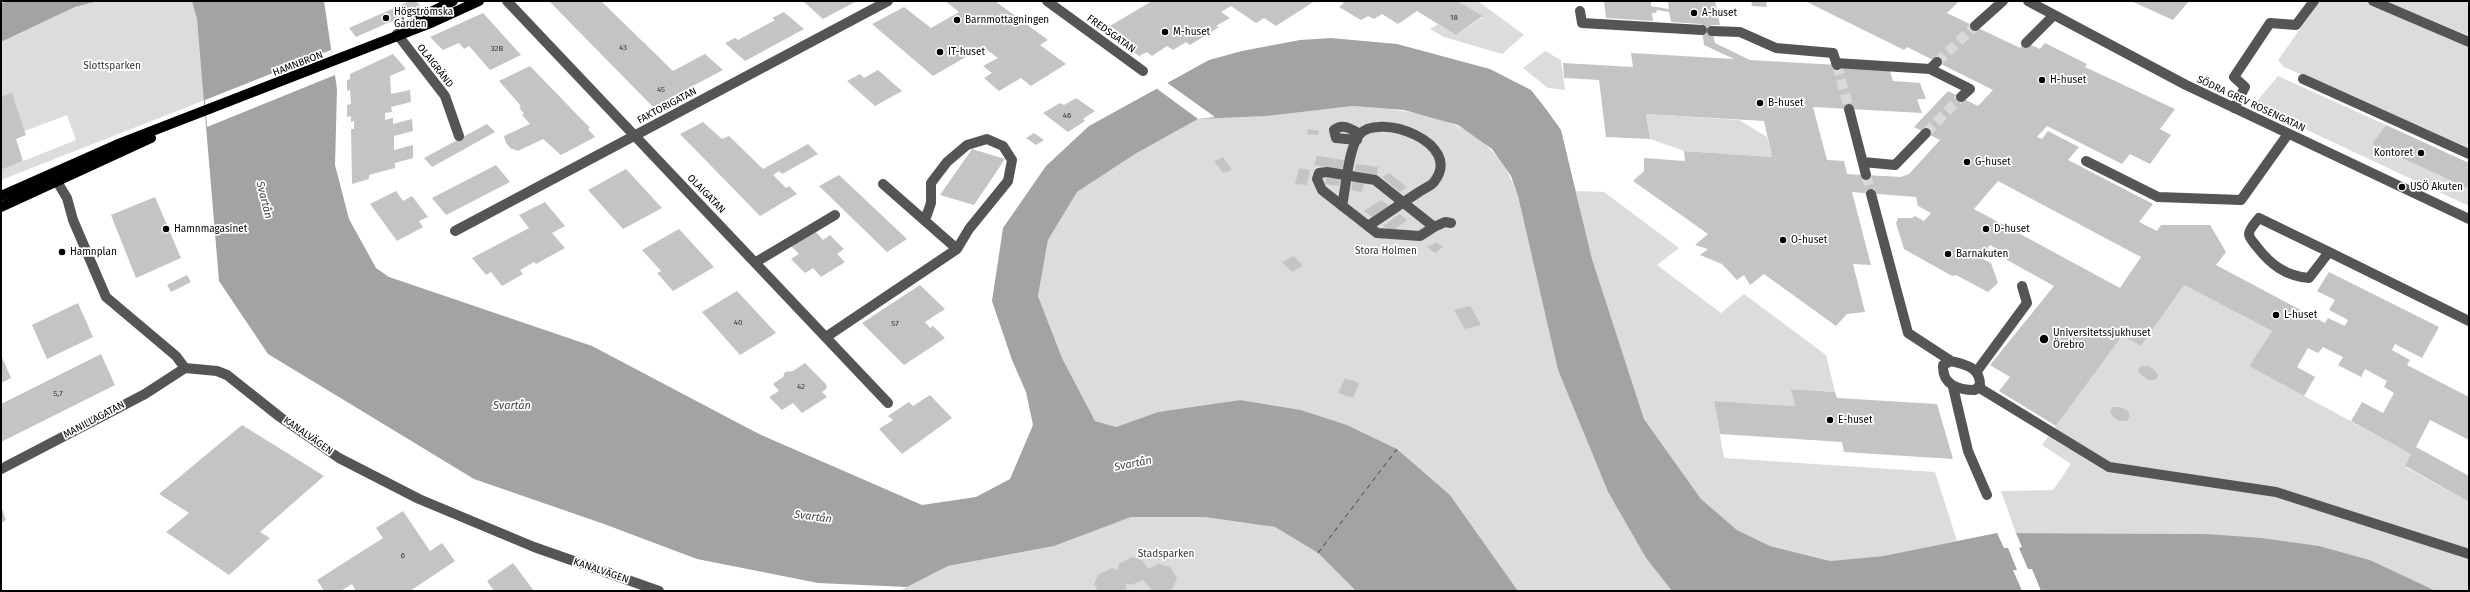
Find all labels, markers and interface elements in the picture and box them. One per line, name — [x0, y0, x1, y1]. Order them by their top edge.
place label: Högströmska Gården — [394, 6, 453, 30]
place label: A-huset — [1702, 7, 1737, 19]
marker: A-huset — [1689, 8, 1699, 18]
street label: FREDSGATAN — [1084, 12, 1138, 56]
marker: Högströmska Gården — [381, 13, 391, 23]
house number: 18 — [1450, 13, 1458, 23]
place label: Barnmottagningen — [965, 14, 1049, 26]
marker: Barnmottagningen — [952, 15, 962, 25]
place label: M-huset — [1173, 26, 1210, 38]
marker: M-huset — [1160, 27, 1170, 37]
street label: OLAIGRÄND — [414, 42, 456, 90]
house number: 43 — [619, 43, 627, 53]
house number: 32B — [491, 44, 503, 54]
place label: IT-huset — [948, 46, 985, 58]
marker: IT-huset — [935, 47, 945, 57]
street label: HAMNBRON — [271, 49, 325, 79]
park label: Slottsparken — [83, 60, 141, 72]
place label: H-huset — [2050, 74, 2086, 86]
street label: SÖDRA GREV ROSENGATAN — [2195, 74, 2307, 134]
marker: H-huset — [2037, 75, 2047, 85]
street label: FAKTORIGATAN — [635, 85, 699, 127]
house number: 45 — [657, 85, 665, 95]
place label: B-huset — [1768, 97, 1804, 109]
marker: B-huset — [1755, 98, 1765, 108]
house number: 46 — [1063, 111, 1071, 121]
place label: Kontoret — [2374, 147, 2413, 159]
marker: Kontoret — [2416, 148, 2426, 158]
place label: G-huset — [1975, 156, 2011, 168]
marker: G-huset — [1962, 157, 1972, 167]
street label: OLAIGATAN — [685, 172, 727, 216]
water label: Svartån — [253, 180, 275, 220]
place label: USÖ Akuten — [2410, 181, 2463, 193]
marker: USÖ Akuten — [2397, 182, 2407, 192]
place label: Hamnmagasinet — [174, 223, 247, 235]
place label: D-huset — [1994, 223, 2030, 235]
marker: Hamnmagasinet — [161, 224, 171, 234]
marker: D-huset — [1981, 224, 1991, 234]
place label: O-huset — [1791, 234, 1827, 246]
marker: O-huset — [1778, 235, 1788, 245]
park label: Stora Holmen — [1355, 245, 1417, 257]
place label: Hamnplan — [70, 246, 117, 258]
marker: Hamnplan — [57, 247, 67, 257]
place label: Barnakuten — [1956, 248, 2008, 260]
marker: Barnakuten — [1943, 249, 1953, 259]
place label: L-huset — [2284, 309, 2317, 321]
marker: L-huset — [2271, 310, 2281, 320]
house number: 40 — [734, 318, 742, 328]
house number: 57 — [891, 319, 899, 329]
place label: Universitetssjukhuset Örebro — [2053, 327, 2151, 350]
marker: Universitetssjukhuset Örebro — [2038, 333, 2050, 345]
house number: 42 — [797, 382, 805, 392]
house number: 5,7 — [53, 389, 63, 399]
street label: MANILLAGATAN — [61, 399, 127, 441]
water label: Svartån — [493, 399, 531, 413]
street label: KANALVÄGEN — [281, 414, 335, 458]
place label: E-huset — [1838, 414, 1873, 426]
marker: E-huset — [1825, 415, 1835, 425]
water label: Svartån — [1113, 454, 1153, 474]
water label: Svartån — [793, 508, 833, 526]
park label: Stadsparken — [1138, 548, 1194, 560]
house number: 6 — [401, 551, 405, 561]
street label: KANALVÄGEN — [572, 556, 630, 586]

